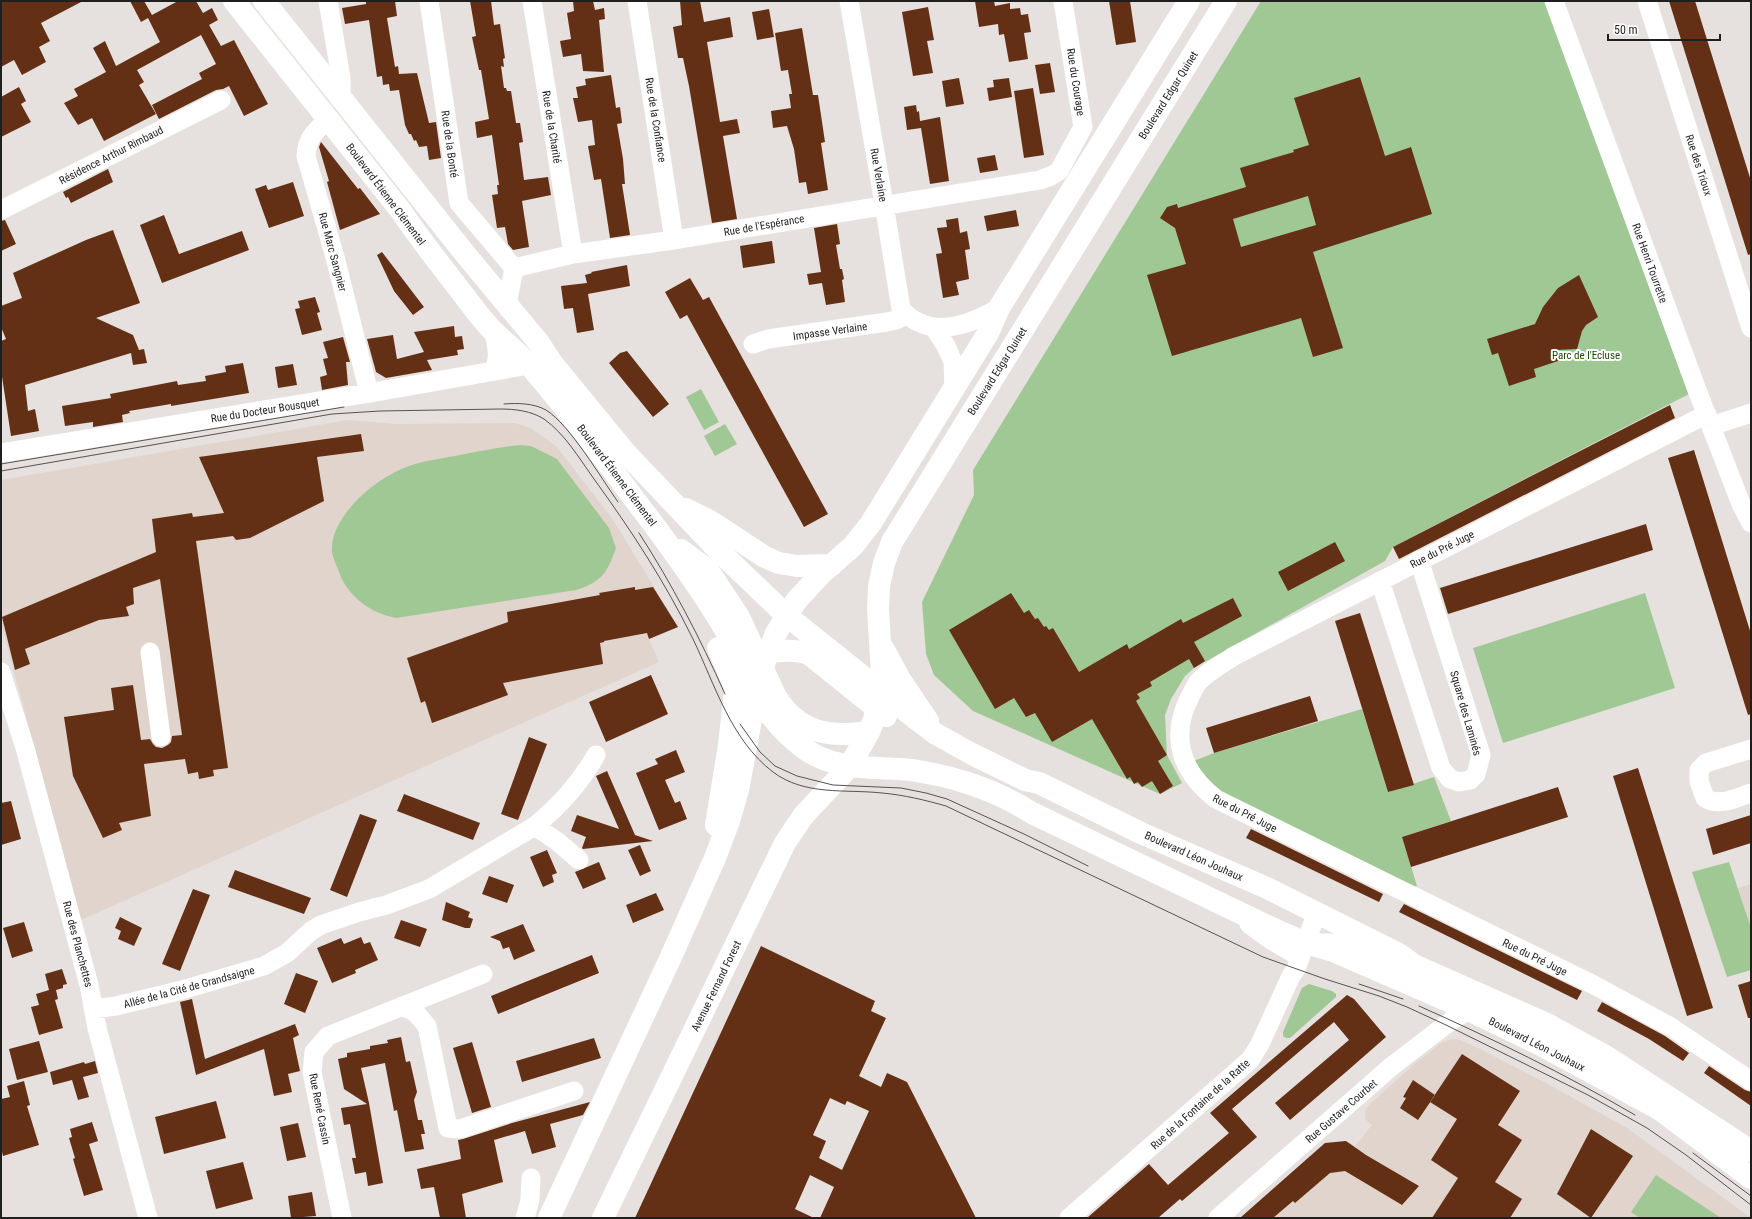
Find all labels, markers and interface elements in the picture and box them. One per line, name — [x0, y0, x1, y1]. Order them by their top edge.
scale bar — [1608, 16, 1720, 42]
text: 50 m — [1614, 23, 1638, 37]
street label: Rue du Courage — [1064, 47, 1087, 117]
street label: Boulevard Edgar Quinet — [1136, 49, 1201, 142]
street label: Rue de la Confiance — [642, 77, 669, 163]
street label: Rue de la Charité — [539, 90, 564, 164]
street label: Rue de la Bonté — [438, 110, 461, 178]
street label: Résidence Arthur Rimbaud — [57, 124, 165, 187]
street label: Rue des Trioux — [1683, 133, 1715, 198]
street label: Boulevard Étienne Clémentel — [343, 141, 428, 248]
street label: Rue Verlaine — [867, 147, 890, 203]
street label: Rue Marc Sangnier — [316, 211, 349, 294]
street label: Rue de l'Espérance — [723, 212, 805, 239]
street label: Rue Henri Tourrette — [1629, 222, 1670, 305]
street label: Impasse Verlaine — [792, 320, 868, 343]
street label: Boulevard Edgar Quinet — [965, 325, 1030, 418]
park label: Parc de l'Ecluse — [1552, 349, 1620, 362]
street label: Rue du Docteur Bousquet — [210, 395, 320, 425]
street label: Boulevard Étienne Clémentel — [574, 422, 659, 529]
street label: Rue du Pré Juge — [1408, 528, 1477, 571]
street label: Square des Laminés — [1447, 669, 1484, 757]
street label: Rue du Pré Juge — [1210, 792, 1279, 835]
street label: Boulevard Léon Jouhaux — [1143, 829, 1245, 884]
street label: Rue des Planchettes — [60, 900, 95, 989]
street label: Rue du Pré Juge — [1500, 936, 1569, 979]
street label: Avenue Fernand Forest — [689, 939, 744, 1034]
street label: Allée de la Cité de Grandsaigne — [122, 964, 256, 1011]
street label: Boulevard Léon Jouhaux — [1486, 1015, 1587, 1074]
street label: Rue de la Fontaine de la Ratte — [1148, 1057, 1252, 1152]
street label: Rue René Cassin — [306, 1072, 333, 1146]
street label: Rue Gustave Courbet — [1303, 1077, 1380, 1146]

